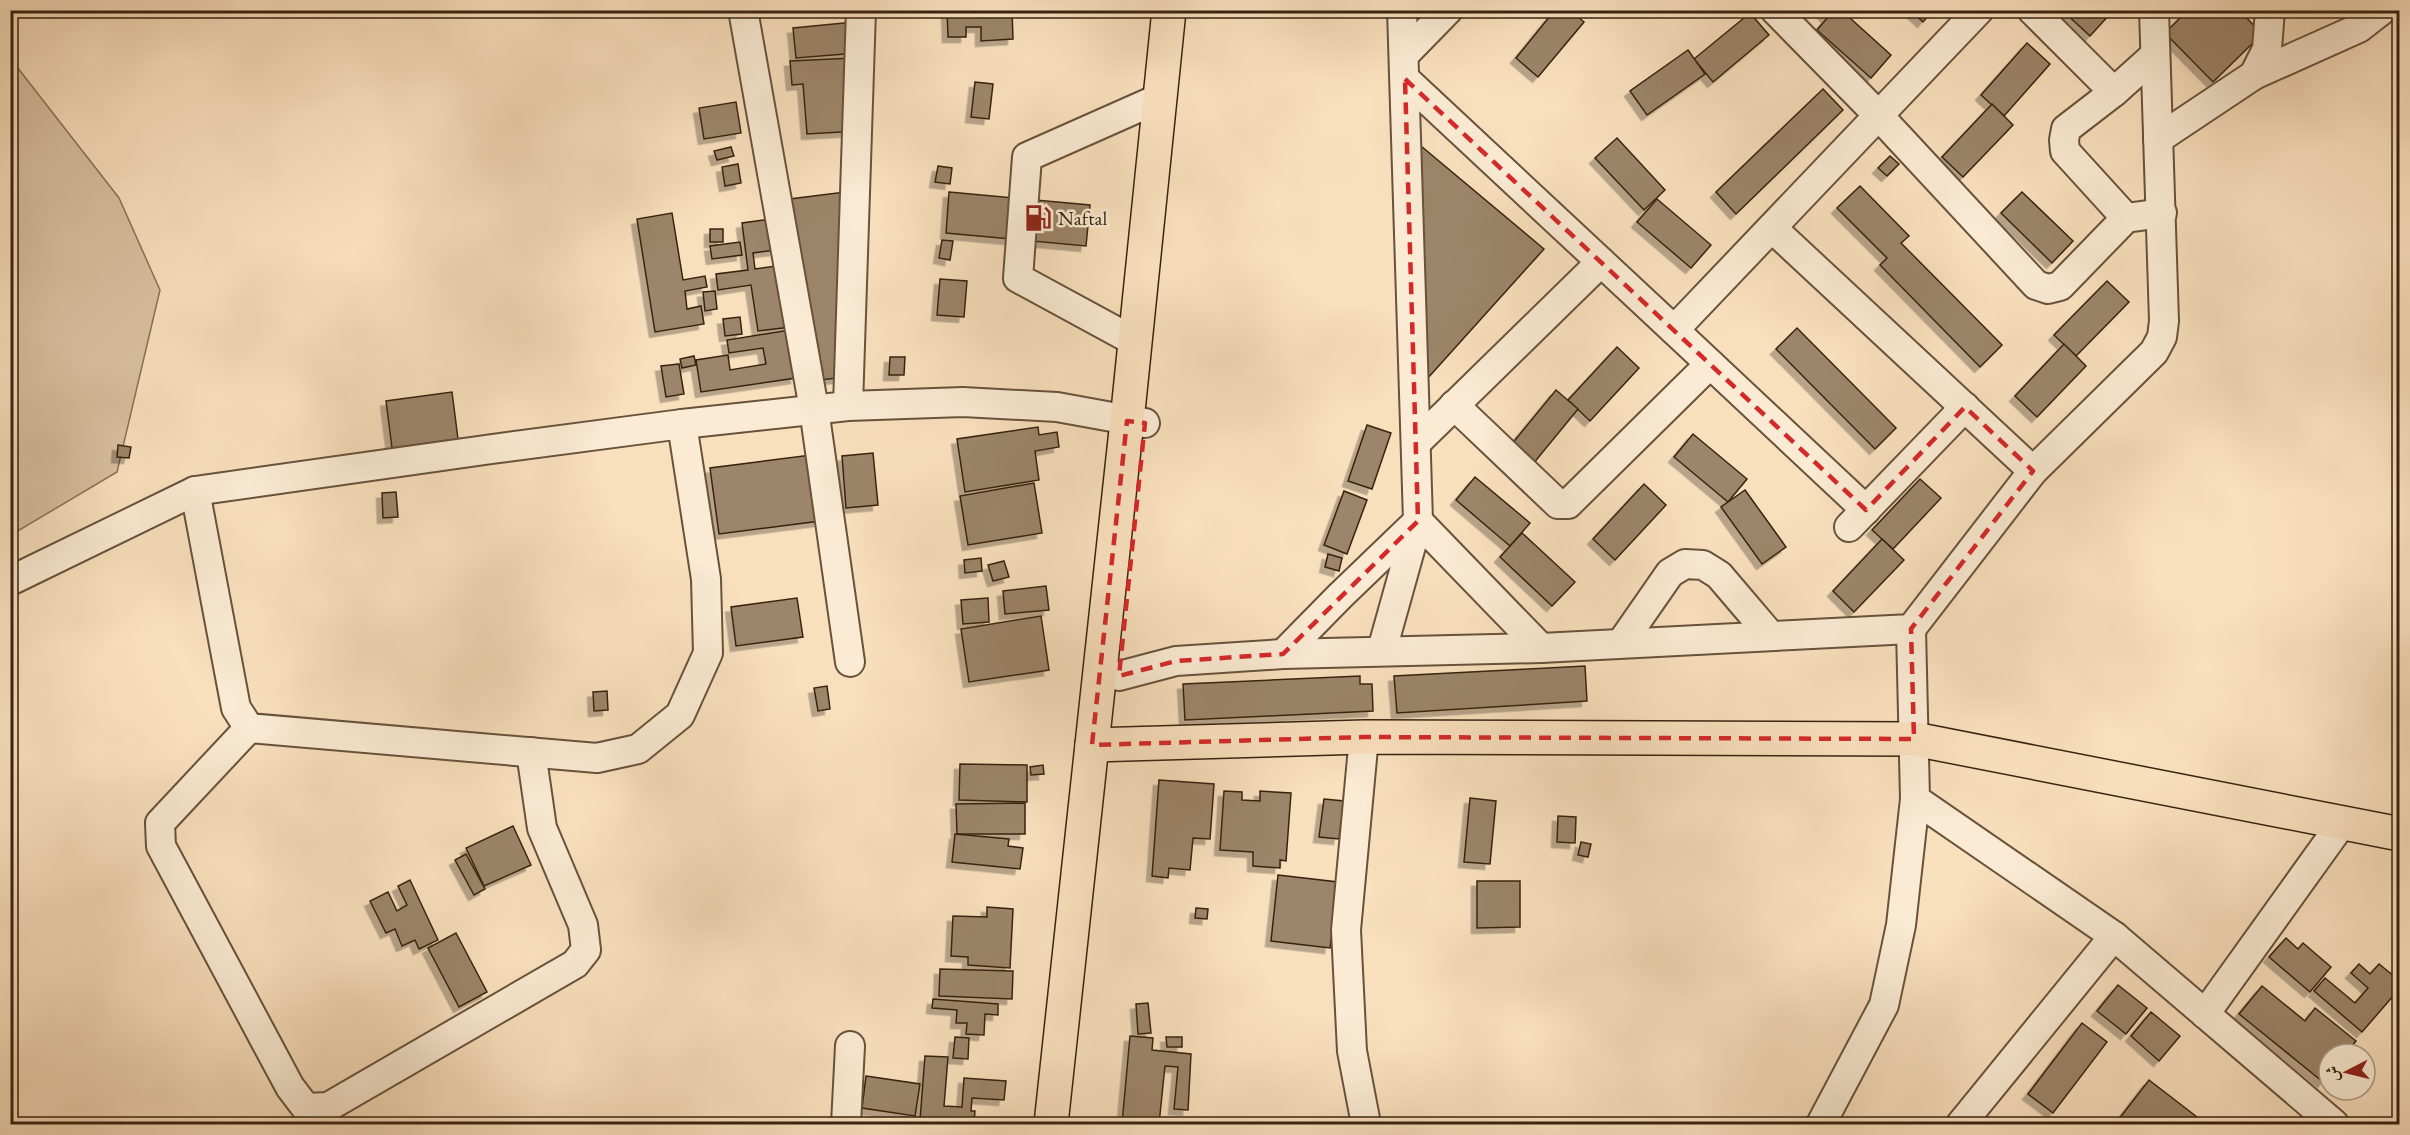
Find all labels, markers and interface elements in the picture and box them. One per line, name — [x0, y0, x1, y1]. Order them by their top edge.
fuel station icon: Naftal — [1023, 203, 1053, 233]
place label: Naftal — [1058, 205, 1107, 231]
north arrow — [2317, 1042, 2377, 1102]
text: ش — [2321, 1065, 2344, 1083]

